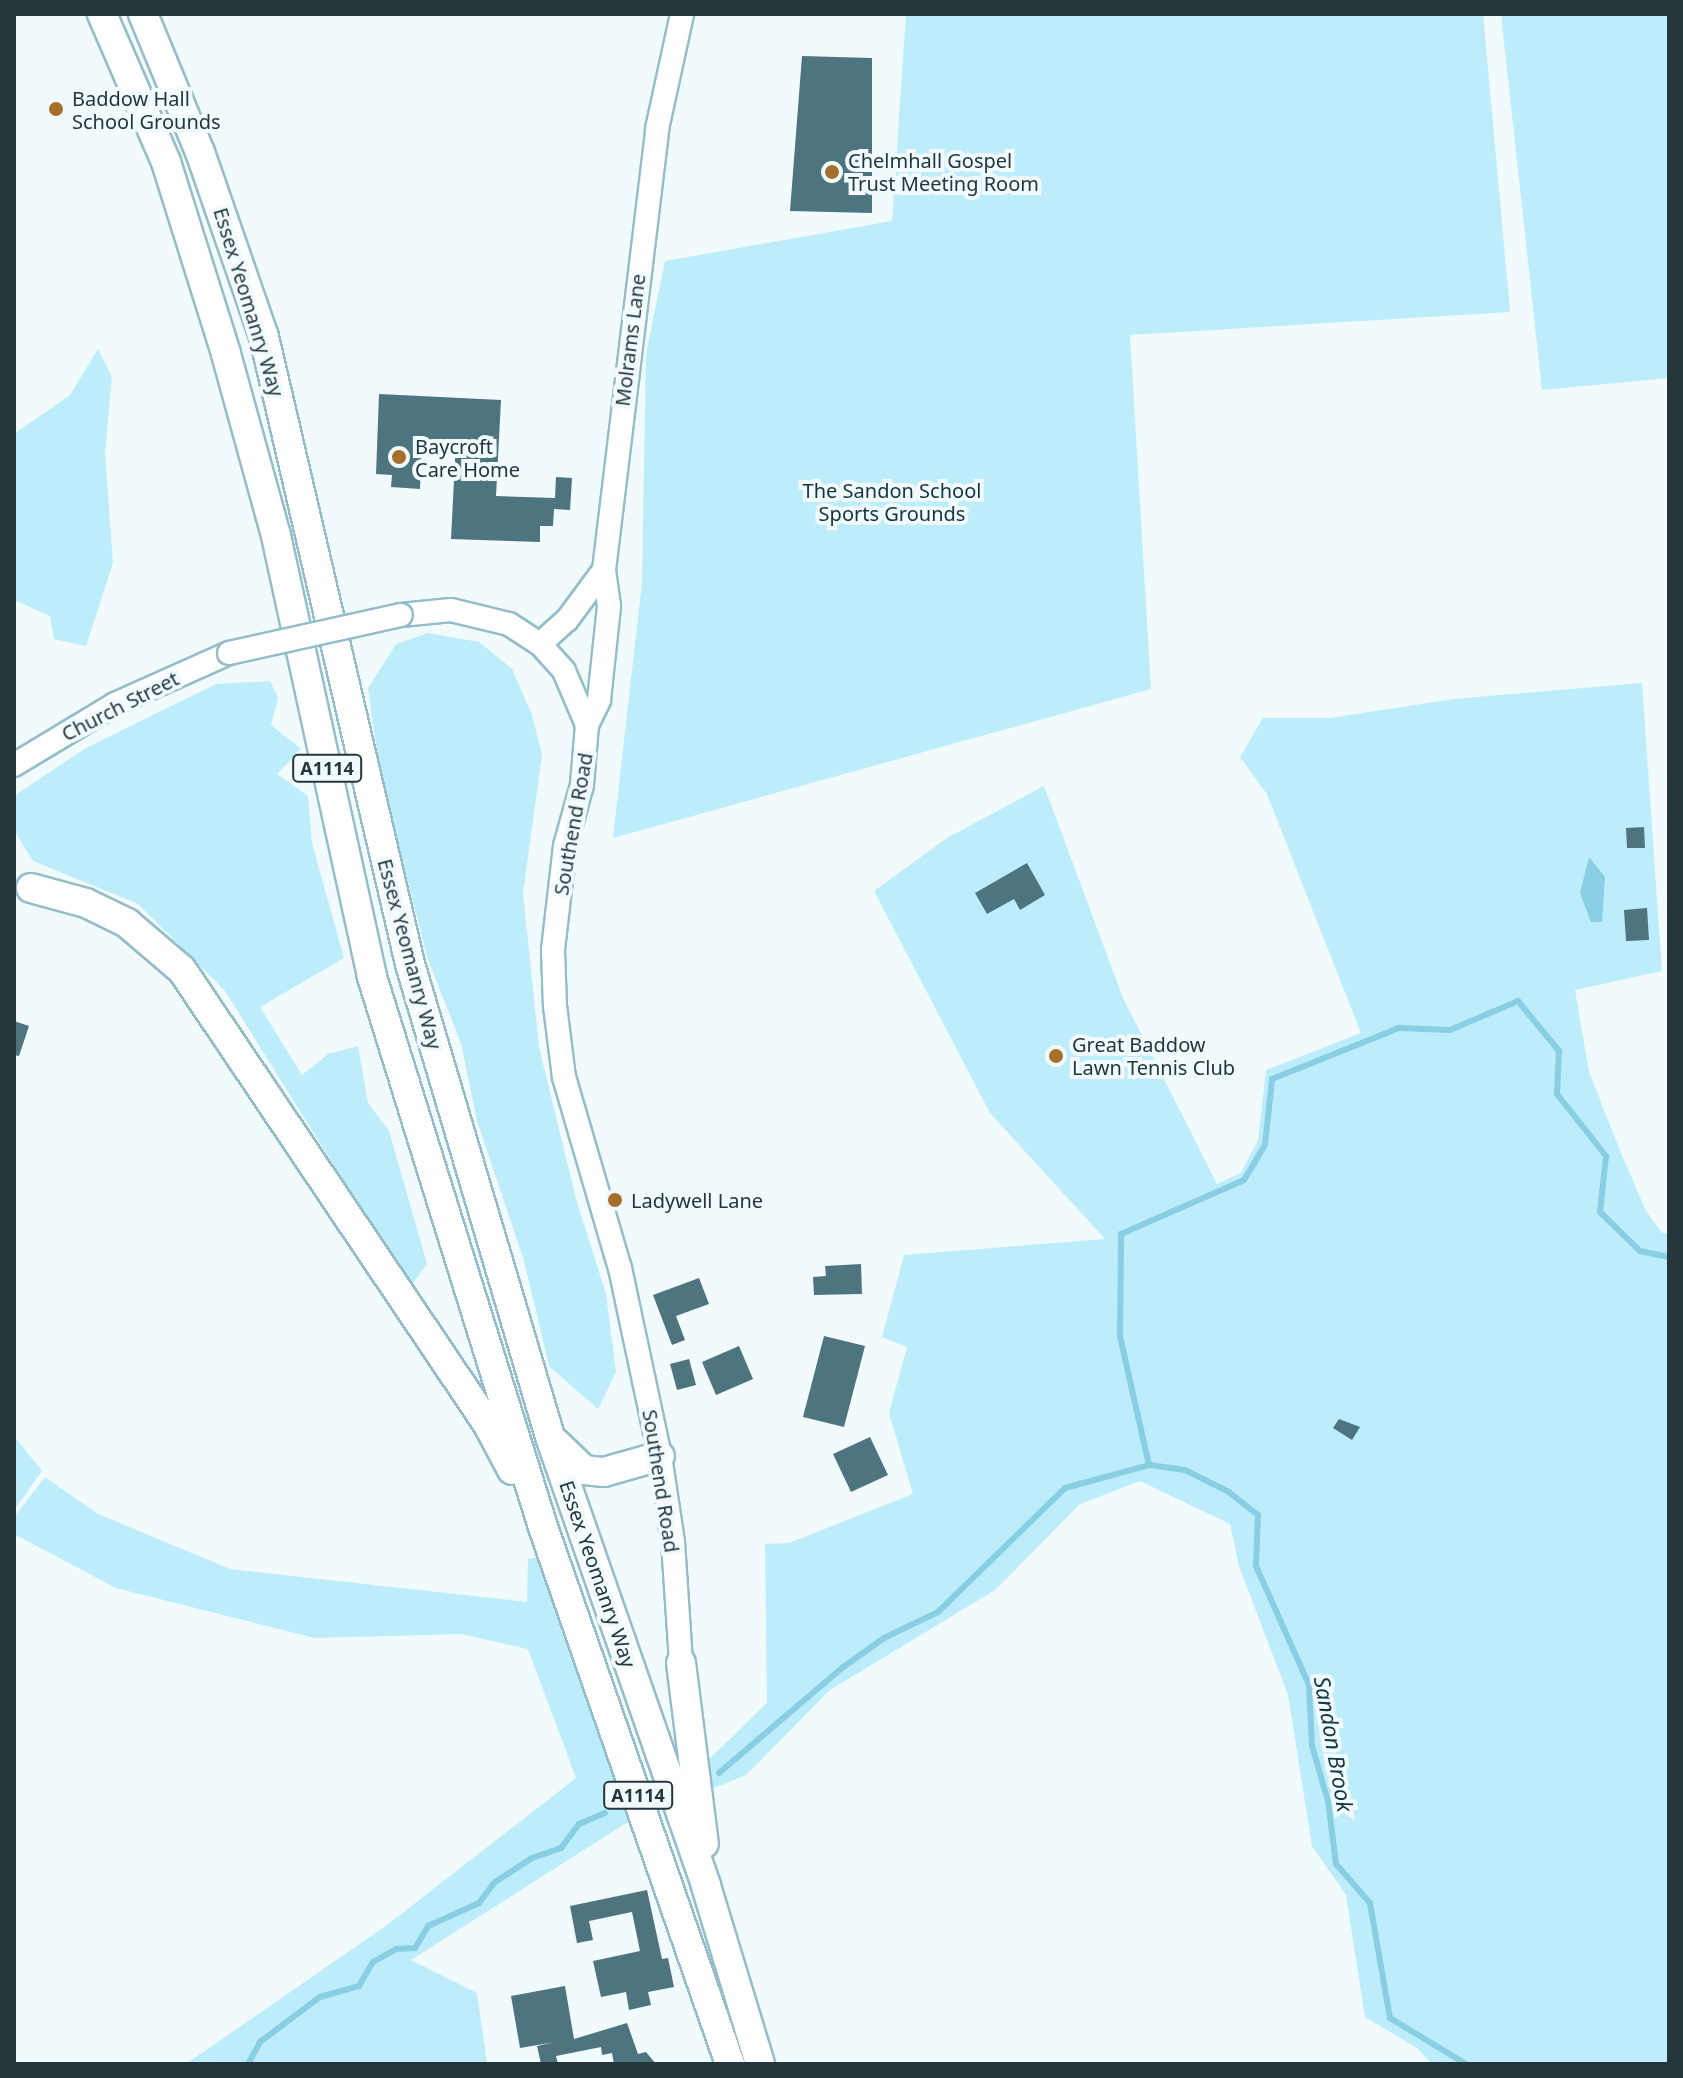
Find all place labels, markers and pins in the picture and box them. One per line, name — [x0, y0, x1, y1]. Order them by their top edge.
place label: Baddow Hall School Grounds — [72, 86, 221, 133]
marker: Baddow Hall School Grounds — [47, 100, 65, 118]
place label: Chelmhall Gospel Trust Meeting Room — [848, 148, 1039, 195]
marker: Chelmhall Gospel Trust Meeting Room — [823, 163, 841, 181]
place label: Baycroft Care Home — [415, 434, 520, 481]
marker: Baycroft Care Home — [390, 448, 408, 466]
place label: Great Baddow Lawn Tennis Club — [1072, 1032, 1235, 1079]
marker: Great Baddow Lawn Tennis Club — [1047, 1047, 1065, 1065]
place label: Ladywell Lane — [631, 1188, 763, 1212]
marker: Ladywell Lane — [606, 1191, 624, 1209]

